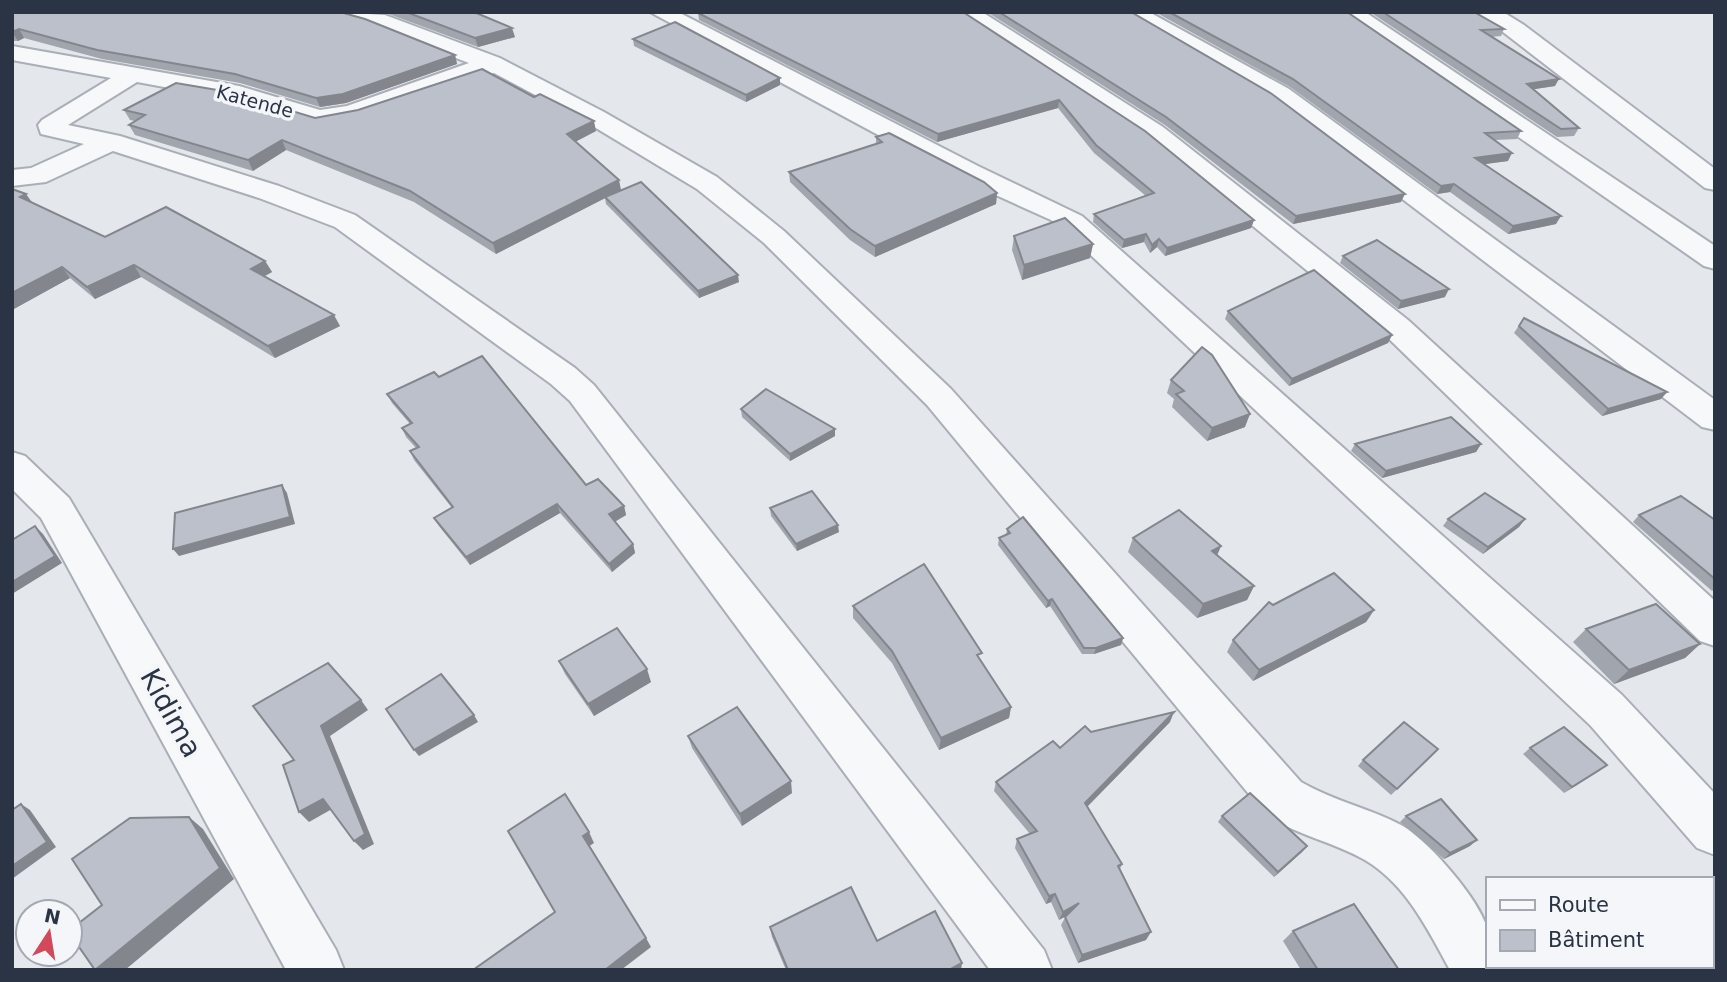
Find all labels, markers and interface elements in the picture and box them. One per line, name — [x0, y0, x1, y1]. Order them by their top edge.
street label: Katende — [214, 80, 296, 122]
street label: Kidima — [133, 663, 209, 763]
legend — [1486, 877, 1713, 968]
text: Route — [1548, 893, 1609, 917]
north arrow — [14, 898, 84, 968]
text: N — [42, 904, 63, 929]
text: Bâtiment — [1548, 928, 1644, 952]

